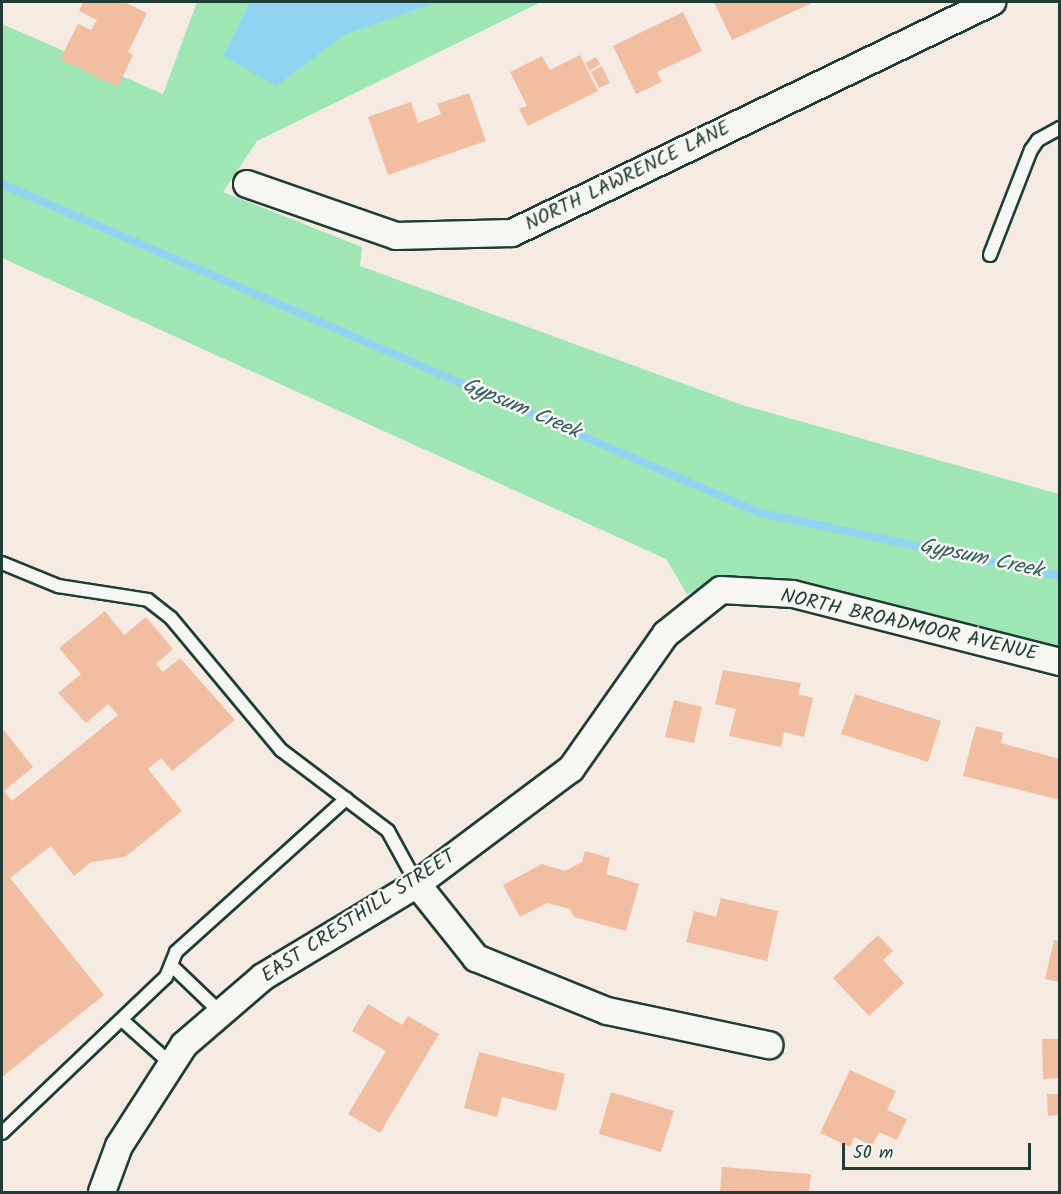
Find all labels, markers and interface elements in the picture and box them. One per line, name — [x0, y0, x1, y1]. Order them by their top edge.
street label: NORTH LAWRENCE LANE — [522, 117, 734, 237]
water label: Gypsum Creek — [458, 373, 584, 445]
water label: Gypsum Creek — [917, 534, 1045, 584]
street label: NORTH BROADMOOR AVENUE — [778, 585, 1040, 667]
street label: EAST CRESTHILL STREET — [258, 845, 460, 989]
scale bar — [845, 1131, 1034, 1169]
text: 50 m — [853, 1139, 893, 1168]

